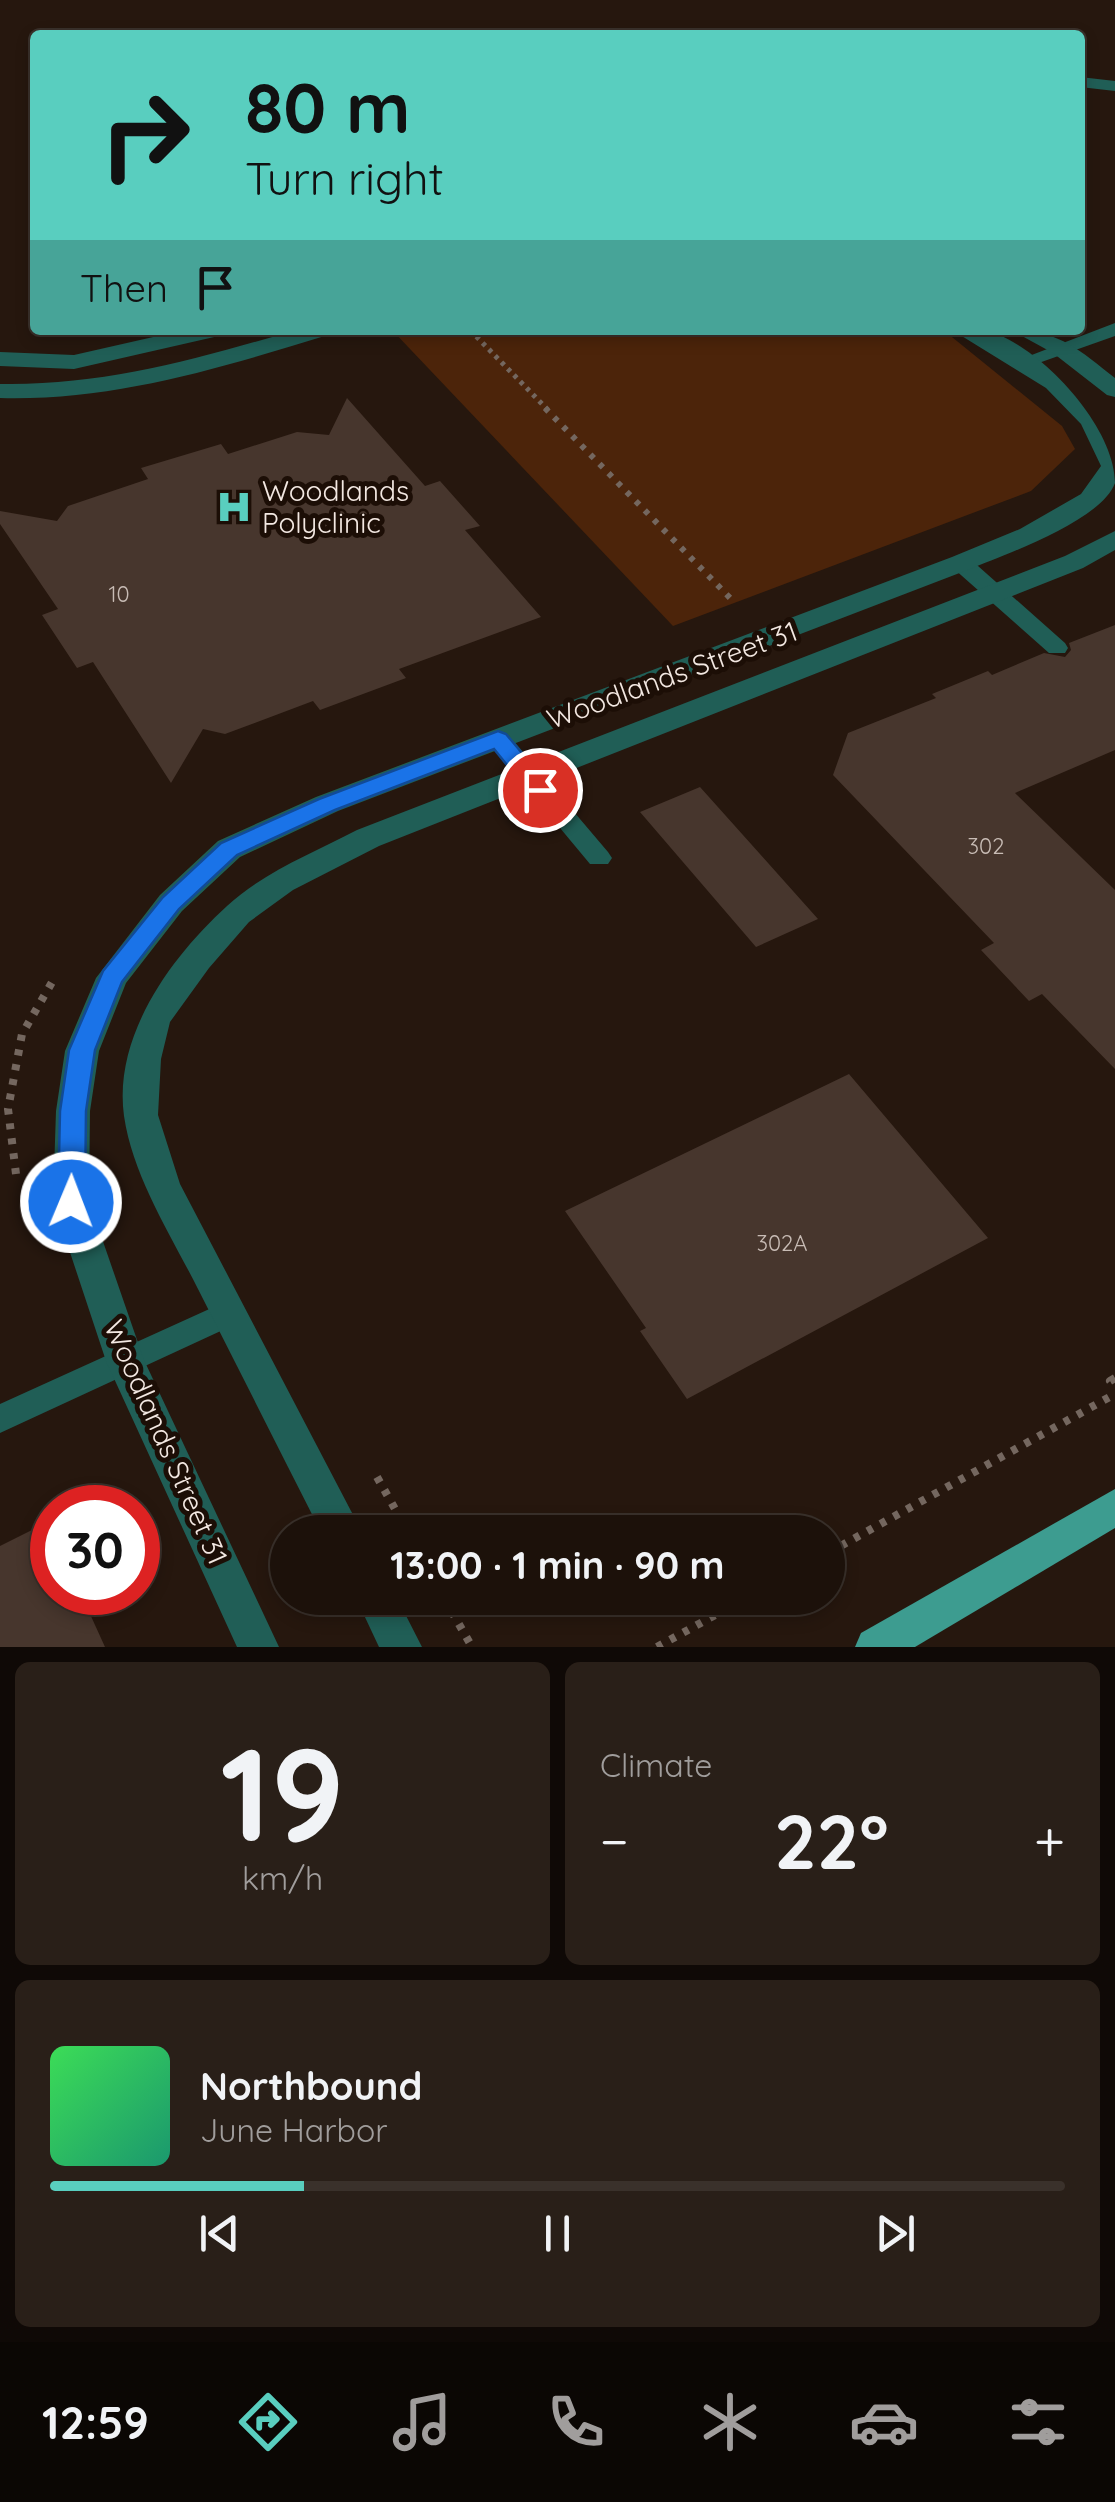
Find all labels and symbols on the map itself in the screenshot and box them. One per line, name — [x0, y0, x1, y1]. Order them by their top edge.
place label: Woodlands Polyclinic — [262, 473, 409, 540]
hospital icon: Woodlands Polyclinic — [215, 488, 253, 526]
house number: 10 — [108, 580, 130, 608]
street label: Woodlands Street 31 — [542, 613, 802, 736]
pin — [498, 748, 583, 833]
house number: 302 — [968, 832, 1004, 860]
position arrow — [19, 1150, 123, 1254]
house number: 302A — [756, 1229, 808, 1257]
street label: Woodlands Street 31 — [97, 1314, 236, 1569]
speed limit sign: 30 — [30, 1485, 160, 1615]

